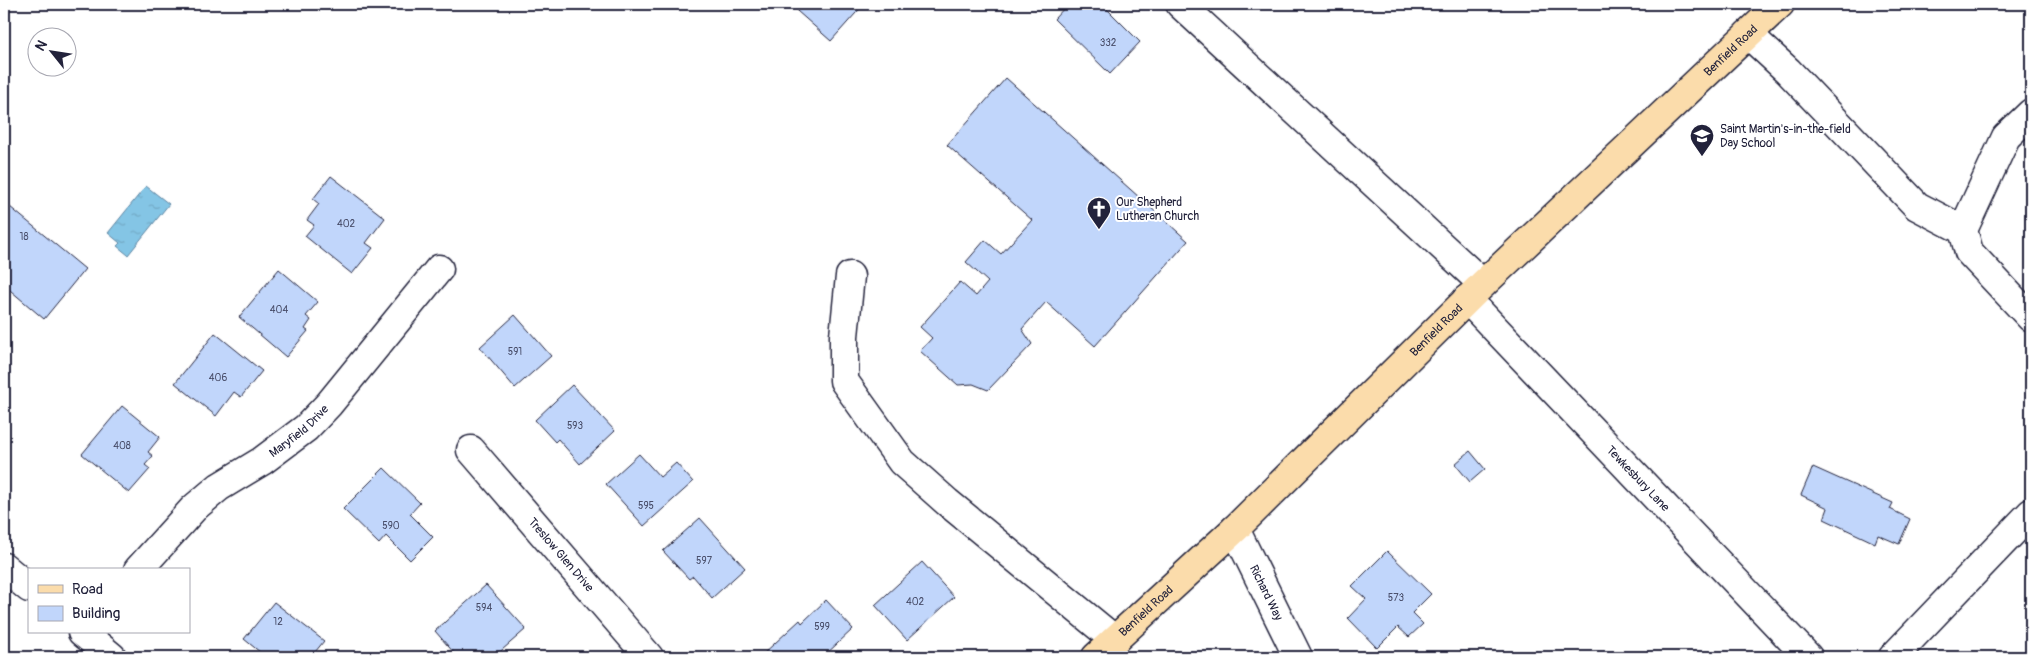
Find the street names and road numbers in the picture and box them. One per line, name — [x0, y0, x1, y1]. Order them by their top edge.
street label: Benfield Road — [1701, 22, 1761, 80]
street label: Benfield Road — [1407, 301, 1466, 360]
street label: Maryfield Drive — [266, 402, 332, 461]
street label: Tewkesbury Lane — [1603, 443, 1672, 515]
street label: Treslow Glen Drive — [525, 515, 597, 595]
street label: Richard Way — [1246, 563, 1286, 623]
street label: Benfield Road — [1116, 583, 1177, 640]

